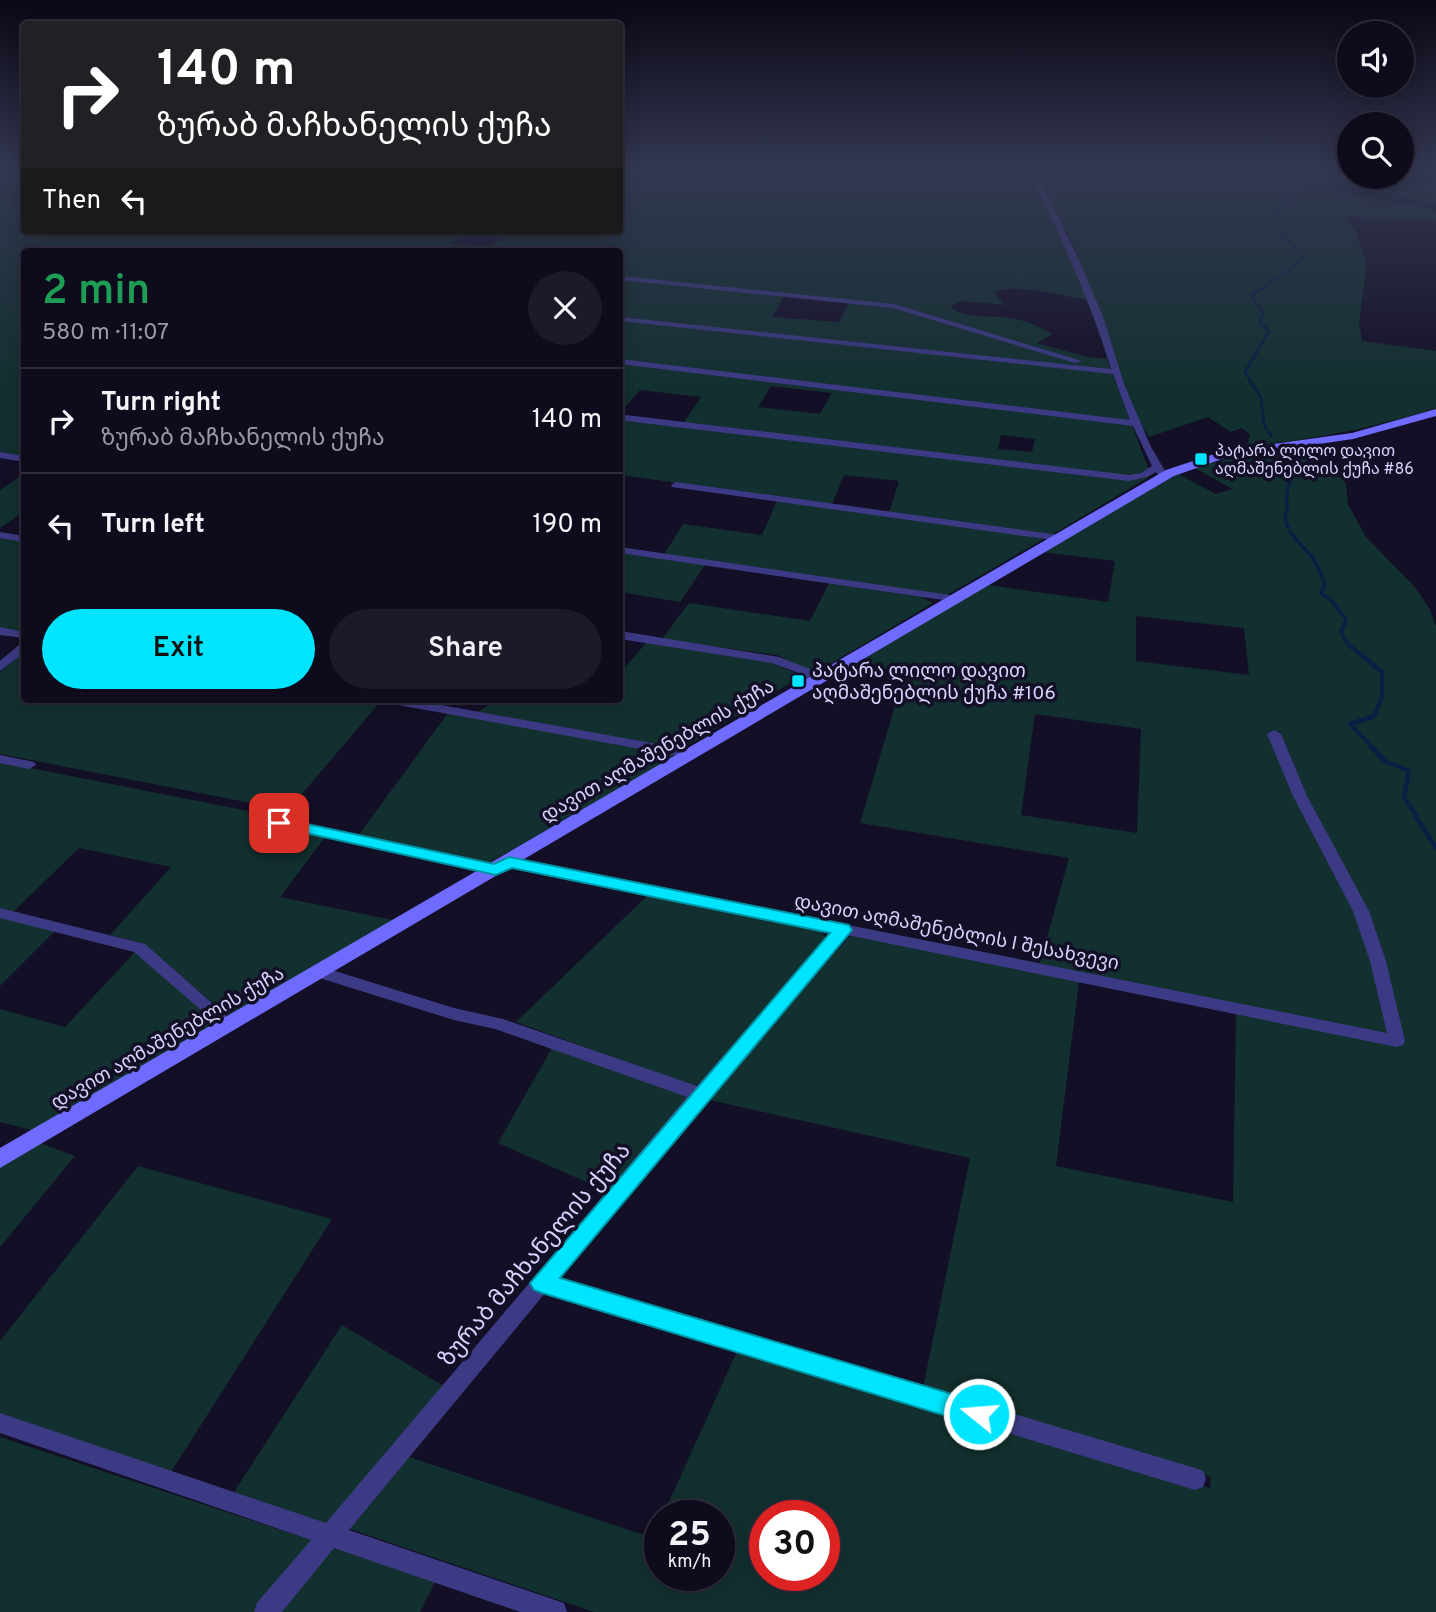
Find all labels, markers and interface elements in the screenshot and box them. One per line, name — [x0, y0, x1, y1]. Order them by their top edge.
map controls — [1337, 21, 1414, 189]
button: sound — [1337, 21, 1414, 98]
text: 140 m — [157, 41, 296, 103]
icon: right — [42, 49, 133, 140]
text: ზურაბ მაჩხანელის ქუჩა — [157, 108, 552, 148]
button: search — [1337, 112, 1414, 189]
icon: left — [115, 182, 153, 220]
text: Then — [42, 185, 101, 218]
text: 2 min — [42, 266, 150, 319]
button: close — [528, 271, 602, 345]
text: 580 m · 11:07 — [42, 319, 169, 348]
text: Turn right — [101, 387, 221, 420]
icon: right — [42, 402, 80, 440]
text: 140 m — [532, 404, 602, 437]
text: ზურაბ მაჩხანელის ქუჩა — [101, 425, 385, 454]
place label: პატარა ლილო დავით აღმაშენებლის ქუჩა #86 — [1215, 442, 1414, 480]
marker: პატარა ლილო დავით აღმაშენებლის ქუჩა #86 — [1193, 451, 1209, 467]
icon: left — [42, 507, 80, 545]
text: Turn left — [101, 509, 205, 542]
text: 190 m — [532, 509, 602, 542]
button: Exit — [42, 609, 315, 689]
button: Share — [329, 609, 602, 689]
place label: პატარა ლილო დავით აღმაშენებლის ქუჩა #106 — [812, 660, 1056, 706]
marker: პატარა ლილო დავით აღმაშენებლის ქუჩა #106 — [790, 673, 806, 689]
street label: დავით აღმაშენებლის ქუჩა — [537, 675, 779, 828]
pin — [249, 793, 309, 853]
icon: arrive — [260, 804, 298, 842]
street label: დავით აღმაშენებლის I შესახვევი — [792, 890, 1121, 976]
street label: დავით აღმაშენებლის ქუჩა — [47, 962, 289, 1115]
street label: ზურაბ მაჩხანელის ქუჩა — [434, 1138, 638, 1374]
position arrow — [942, 1377, 1016, 1451]
speed limit sign: 30 — [749, 1500, 840, 1591]
text: 25 — [668, 1514, 711, 1558]
text: km/h — [668, 1551, 711, 1574]

